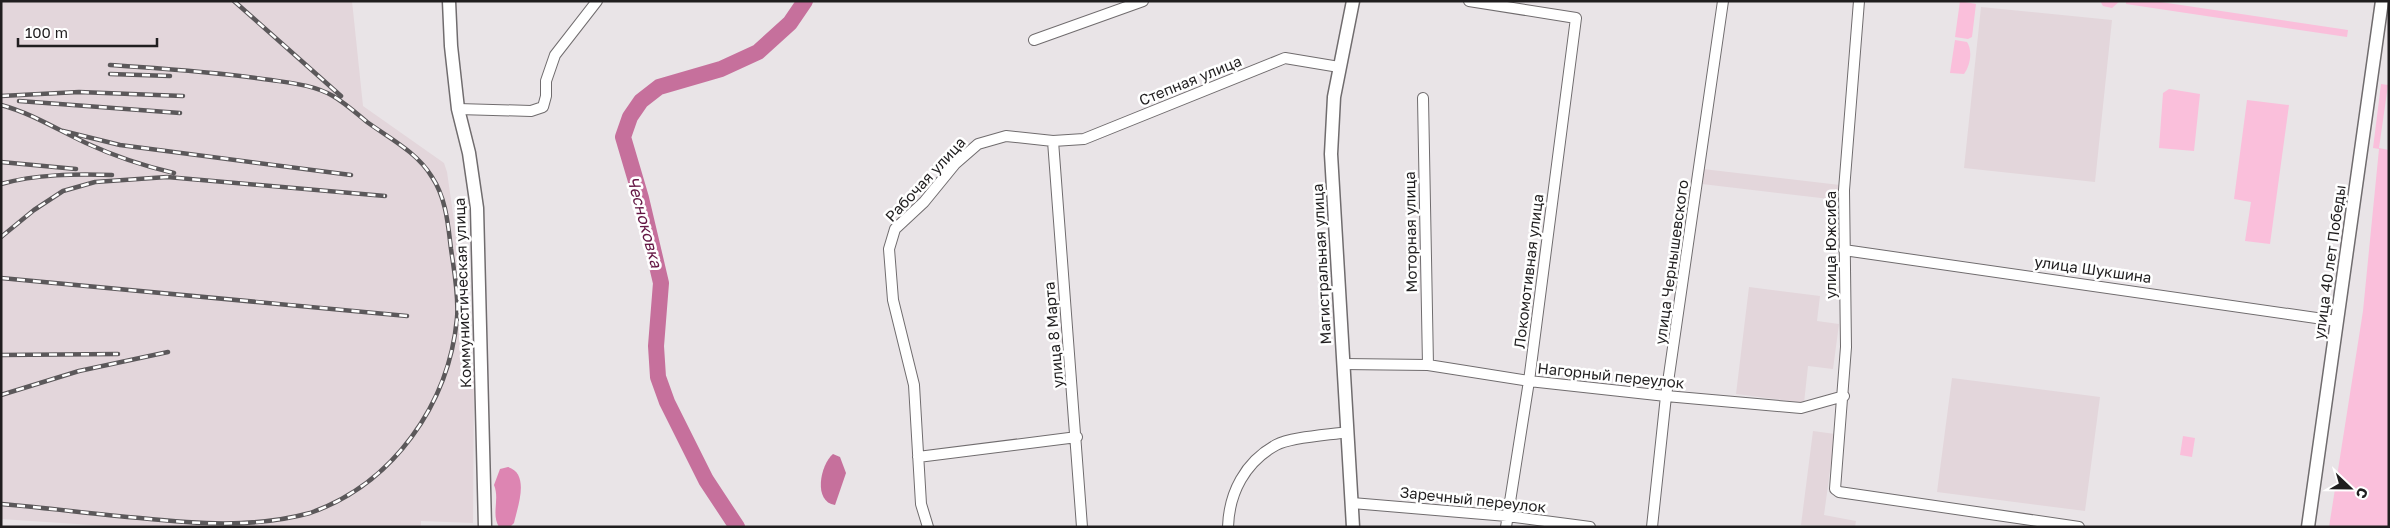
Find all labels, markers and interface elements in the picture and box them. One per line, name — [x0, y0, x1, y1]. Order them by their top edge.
scale bar — [18, 15, 156, 47]
text: 100 m — [25, 23, 68, 41]
street label: Степная улица — [1136, 51, 1244, 109]
street label: Рабочая улица — [881, 133, 969, 225]
street label: Моторная улица — [1400, 171, 1420, 293]
water label: Чесноковка — [623, 174, 667, 271]
street label: улица Чернышевского — [1651, 178, 1691, 346]
street label: Магистральная улица — [1308, 183, 1334, 345]
street label: улица 40 лет Победы — [2309, 183, 2349, 341]
street label: улица Южсиба — [1821, 191, 1839, 299]
street label: Локомотивная улица — [1510, 193, 1546, 349]
street label: Коммунистическая улица — [450, 197, 474, 389]
street label: улица Шукшина — [2033, 252, 2153, 286]
street label: улица 8 Марта — [1039, 281, 1067, 389]
street label: Нагорный переулок — [1537, 358, 1686, 392]
north arrow — [2325, 463, 2375, 513]
street label: Заречный переулок — [1399, 482, 1547, 516]
text: С — [2353, 485, 2372, 501]

